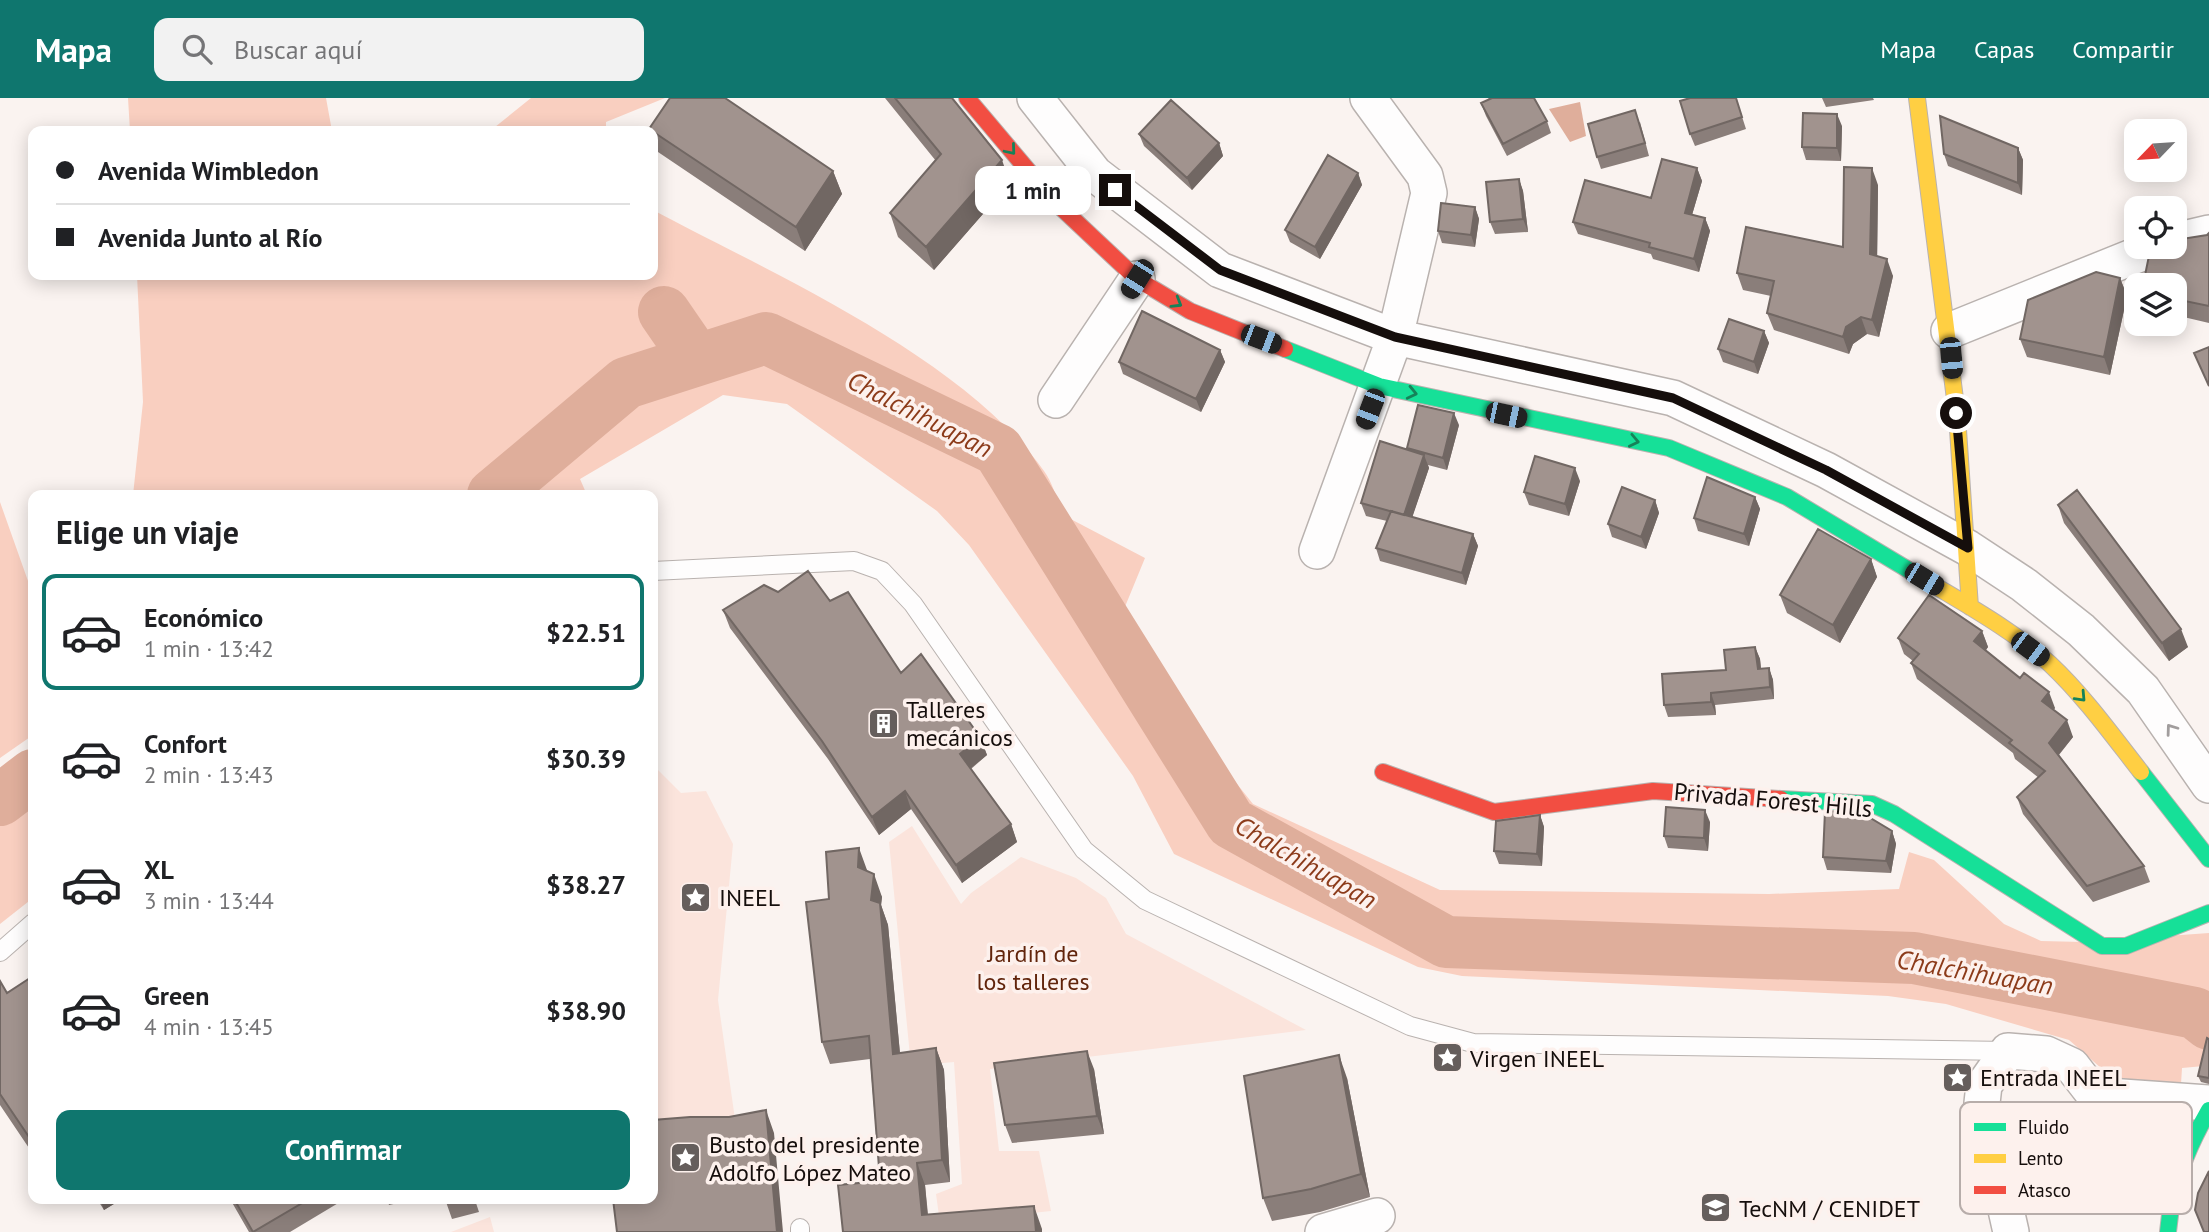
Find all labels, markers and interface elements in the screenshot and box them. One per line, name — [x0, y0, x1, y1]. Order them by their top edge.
search box — [154, 18, 644, 81]
text: Mapa — [35, 28, 112, 71]
icon: search — [178, 30, 216, 68]
text: Buscar aquí — [234, 33, 362, 66]
text: Mapa — [1880, 34, 1936, 65]
text: Capas — [1974, 34, 2034, 65]
text: Compartir — [2072, 34, 2174, 65]
north arrow — [2124, 119, 2188, 182]
map controls — [2124, 119, 2187, 336]
one-way arrow — [1003, 142, 1015, 155]
text: Avenida Wimbledon — [98, 154, 319, 187]
callout: 1 min — [975, 166, 1090, 214]
route end — [1099, 174, 1131, 206]
text: 1 min — [1005, 176, 1061, 205]
button: locate — [2124, 196, 2187, 259]
text: Avenida Junto al Río — [98, 221, 322, 254]
car — [1117, 256, 1158, 302]
button: layers — [2124, 273, 2187, 336]
one-way arrow — [1170, 295, 1183, 308]
car — [1238, 322, 1285, 356]
car — [1939, 336, 1964, 380]
water label: Chalchihuapan — [842, 363, 998, 465]
one-way arrow — [1406, 385, 1418, 400]
car — [1353, 386, 1388, 432]
route start — [1940, 397, 1972, 429]
car — [1484, 400, 1529, 430]
one-way arrow — [1628, 433, 1640, 448]
text: Elige un viaje — [56, 511, 239, 553]
car — [1901, 559, 1948, 599]
icon: car — [60, 601, 123, 664]
text: Económico — [144, 601, 263, 634]
text: $22.51 — [546, 616, 626, 649]
car — [2007, 628, 2054, 670]
text: 1 min · 13:42 — [144, 634, 274, 663]
one-way arrow — [2072, 689, 2085, 702]
place label: Talleres mecánicos — [906, 694, 1013, 753]
building icon: Talleres mecánicos — [866, 706, 900, 740]
one-way arrow — [2167, 724, 2179, 737]
icon: car — [60, 727, 123, 790]
text: Confort — [144, 727, 227, 760]
text: $30.39 — [546, 742, 626, 775]
text: 2 min · 13:43 — [144, 760, 274, 789]
street label: Privada Forest Hills — [1673, 776, 1873, 824]
water label: Chalchihuapan — [1229, 808, 1383, 916]
icon: car — [60, 853, 123, 916]
text: XL — [144, 853, 174, 886]
text: $38.27 — [546, 868, 626, 901]
place icon: INEEL — [679, 880, 713, 914]
place label: INEEL — [719, 882, 780, 913]
text: 3 min · 13:44 — [144, 886, 274, 915]
park label: Jardín de los talleres — [976, 938, 1090, 997]
water label: Chalchihuapan — [1894, 942, 2056, 1002]
icon: car — [60, 979, 123, 1042]
text: Green — [144, 979, 209, 1012]
text: $38.90 — [546, 994, 626, 1027]
text: 4 min · 13:45 — [144, 1012, 274, 1041]
place icon: Virgen INEEL — [1430, 1041, 1464, 1075]
place label: Virgen INEEL — [1469, 1043, 1604, 1074]
place icon: Entrada INEEL — [1940, 1060, 1974, 1094]
place label: Entrada INEEL — [1980, 1062, 2127, 1093]
legend — [1960, 1102, 2192, 1214]
button: Confirmar — [56, 1110, 630, 1190]
text: Fluido — [2018, 1115, 2069, 1139]
place label: Busto del presidente Adolfo López Mateo — [709, 1129, 920, 1188]
place icon: Busto del presidente Adolfo López Mateo — [669, 1141, 703, 1175]
text: Lento — [2018, 1146, 2063, 1170]
text: Atasco — [2018, 1178, 2071, 1202]
school or university icon: TecNM / CENIDET — [1699, 1191, 1733, 1225]
place label: TecNM / CENIDET — [1739, 1193, 1920, 1224]

